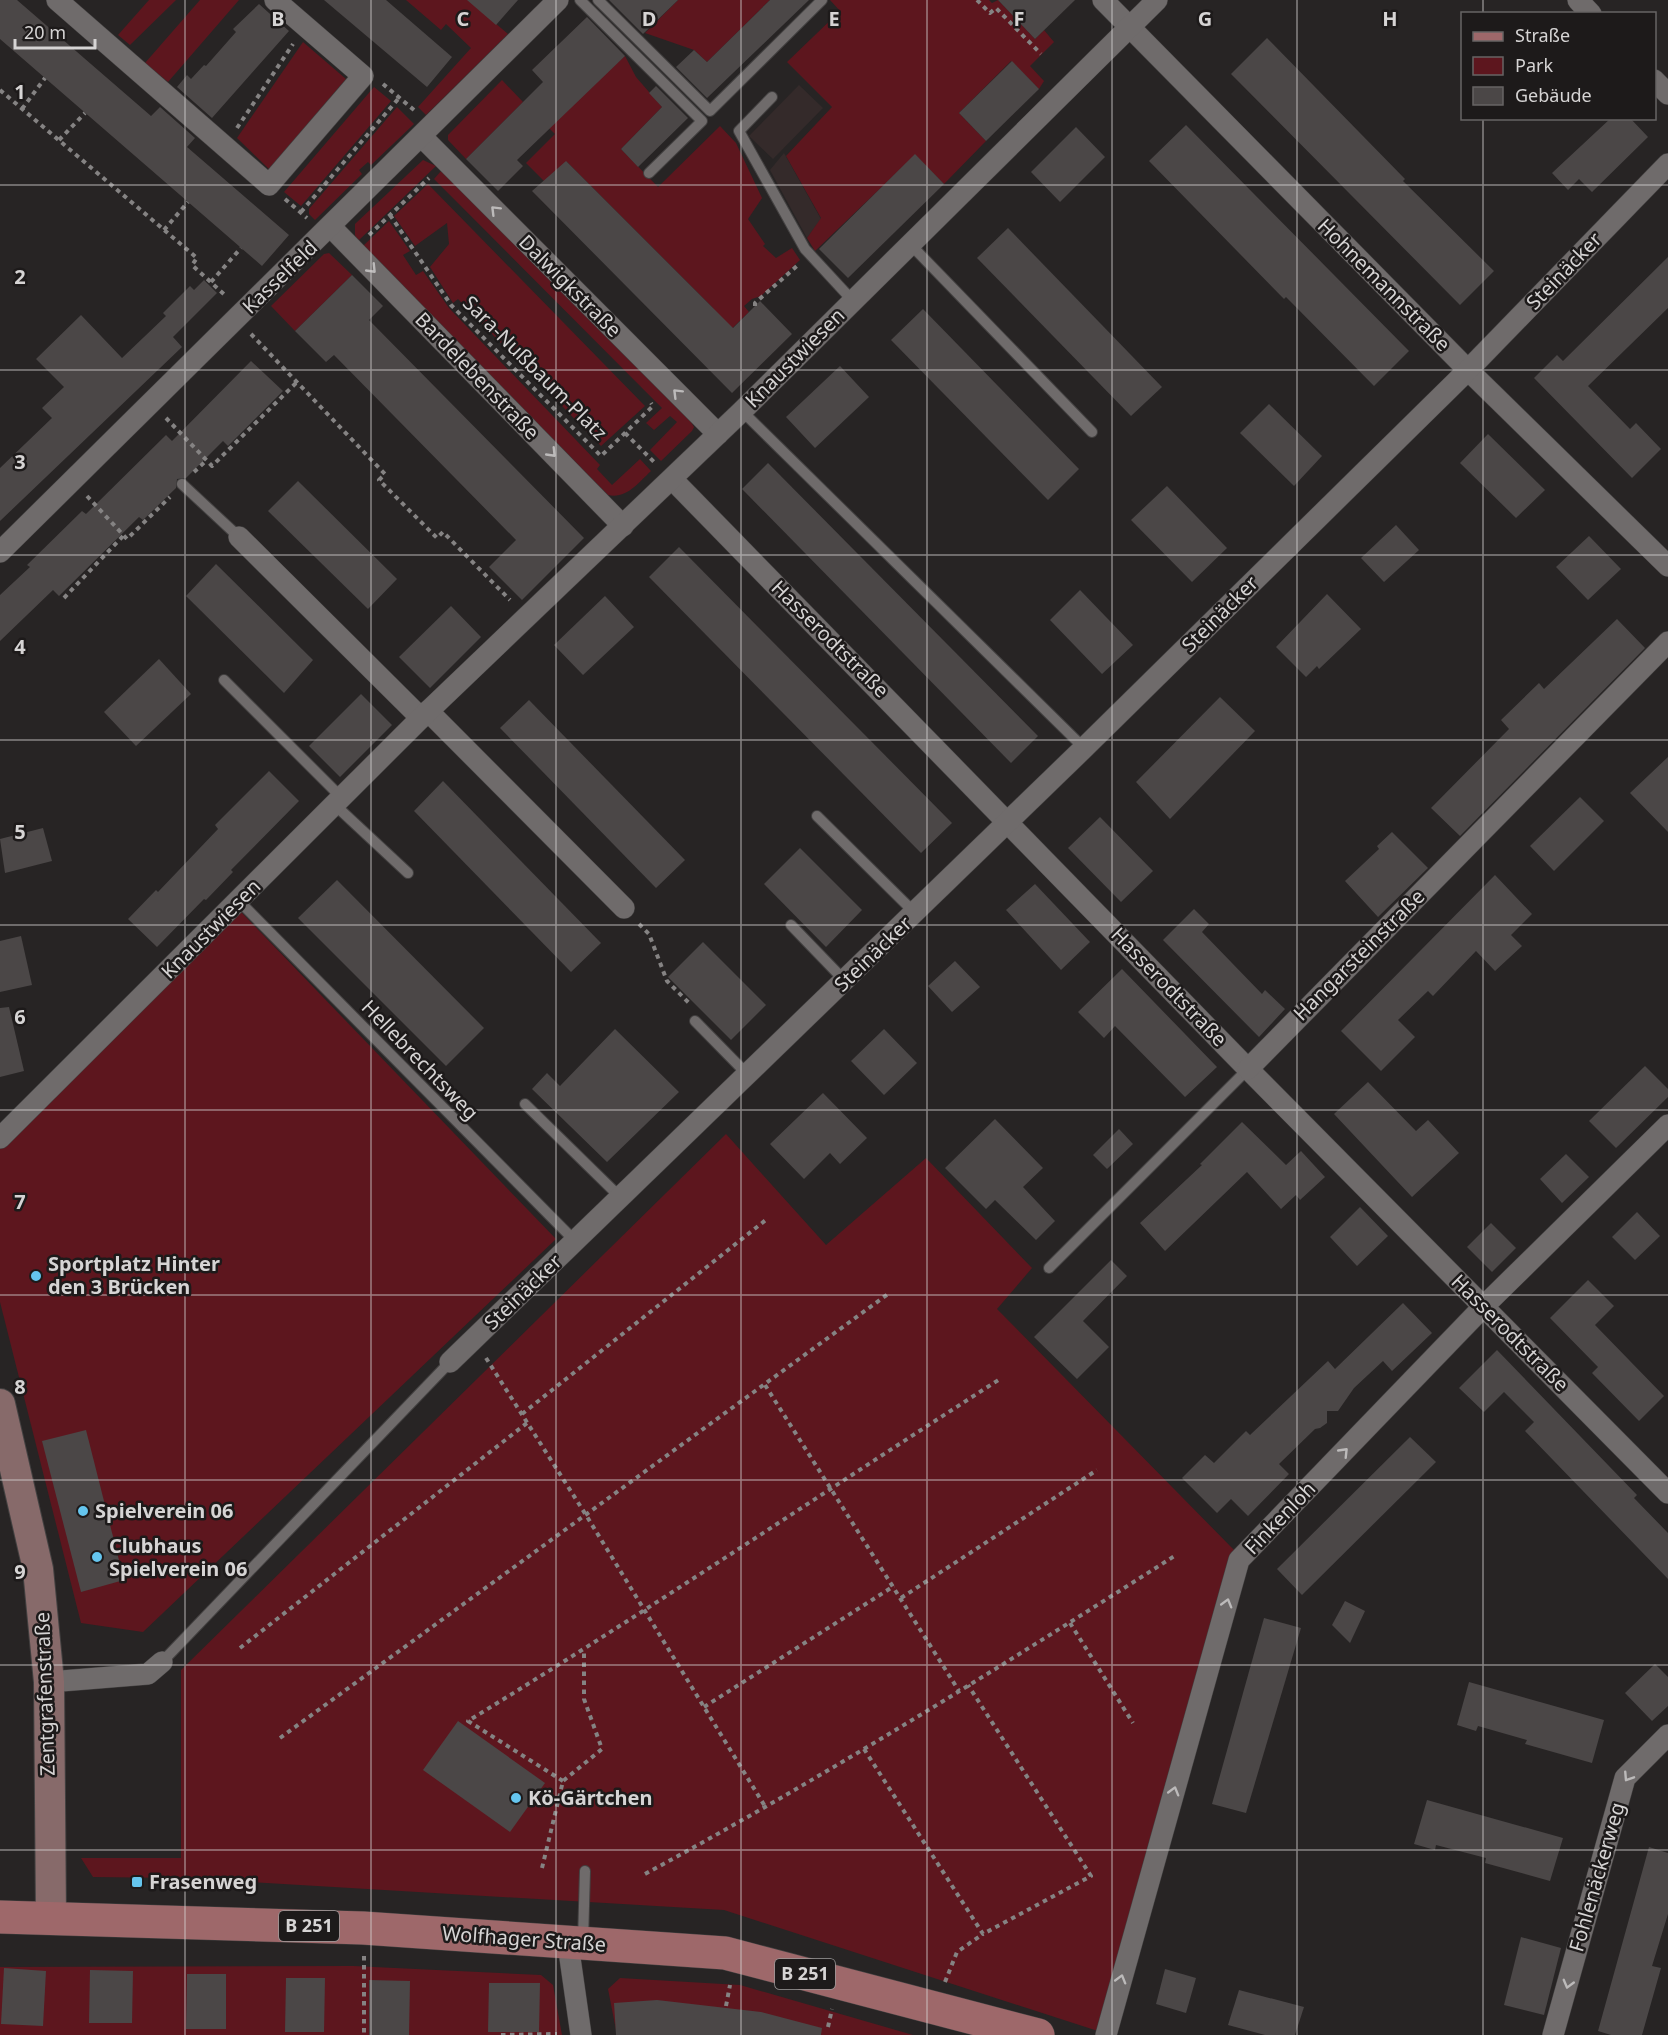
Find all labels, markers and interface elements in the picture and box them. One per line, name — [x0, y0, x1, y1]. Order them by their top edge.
text: B — [271, 5, 285, 32]
text: C — [457, 5, 470, 32]
text: D — [642, 5, 656, 32]
text: E — [828, 5, 840, 32]
text: F — [1014, 5, 1024, 32]
text: G — [1198, 5, 1212, 32]
text: H — [1382, 5, 1398, 32]
scale bar — [15, 12, 94, 50]
legend — [1461, 12, 1656, 120]
text: 20 m — [24, 20, 66, 44]
text: Straße — [1515, 23, 1570, 47]
text: Park — [1515, 53, 1553, 77]
text: 1 — [14, 78, 26, 105]
text: Gebäude — [1515, 83, 1592, 107]
one-way arrow — [491, 207, 502, 218]
street label: Hohnemannstraße — [1312, 212, 1457, 357]
street label: Steinäcker — [1520, 226, 1607, 315]
street label: Dalwigkstraße — [513, 229, 627, 343]
street label: Kasselfeld — [236, 234, 323, 319]
one-way arrow — [365, 262, 376, 272]
text: 2 — [14, 263, 26, 290]
street label: Sara-Nußbaum-Platz — [457, 290, 613, 446]
street label: Knaustwiesen — [739, 302, 850, 413]
street label: Bardelebenstraße — [409, 306, 545, 445]
one-way arrow — [673, 389, 683, 400]
one-way arrow — [545, 447, 556, 457]
text: 3 — [14, 448, 26, 475]
street label: Steinäcker — [1175, 569, 1264, 658]
street label: Hasserodtstraße — [766, 574, 895, 703]
text: 4 — [14, 633, 26, 660]
text: 5 — [14, 818, 26, 845]
street label: Knaustwiesen — [155, 873, 266, 984]
street label: Hangarsteinstraße — [1287, 883, 1430, 1026]
street label: Steinäcker — [828, 910, 917, 997]
street label: Hasserodtstraße — [1106, 921, 1233, 1052]
street label: Hellebrechtsweg — [356, 994, 485, 1126]
text: 6 — [14, 1003, 26, 1030]
text: 7 — [14, 1188, 26, 1215]
street label: Steinäcker — [478, 1248, 567, 1335]
place label: Sportplatz Hinter den 3 Brücken — [48, 1250, 220, 1300]
street label: Hasserodtstraße — [1446, 1268, 1575, 1397]
marker: Sportplatz Hinter den 3 Brücken — [29, 1269, 43, 1283]
text: 8 — [14, 1373, 26, 1400]
one-way arrow — [1336, 1448, 1347, 1459]
street label: Finkenloh — [1238, 1475, 1321, 1560]
place label: Spielverein 06 — [95, 1497, 233, 1524]
marker: Spielverein 06 — [76, 1504, 90, 1518]
place label: Clubhaus Spielverein 06 — [109, 1532, 247, 1582]
marker: Clubhaus Spielverein 06 — [90, 1550, 104, 1564]
text: 9 — [14, 1558, 26, 1585]
one-way arrow — [1220, 1598, 1232, 1609]
street label: Zentgrafenstraße — [28, 1612, 61, 1776]
one-way arrow — [1625, 1771, 1636, 1782]
place label: Kö-Gärtchen — [528, 1784, 653, 1811]
one-way arrow — [1167, 1786, 1179, 1797]
marker: Kö-Gärtchen — [509, 1791, 523, 1805]
street label: Fohlenäckerweg — [1562, 1799, 1631, 1955]
place label: Frasenweg — [149, 1868, 257, 1895]
marker: Frasenweg — [130, 1875, 144, 1889]
road number: B 251 — [279, 1911, 339, 1941]
street label: Wolfhager Straße — [441, 1919, 607, 1958]
road number: B 251 — [775, 1959, 835, 1989]
one-way arrow — [1114, 1974, 1127, 1984]
one-way arrow — [1562, 1979, 1575, 1989]

